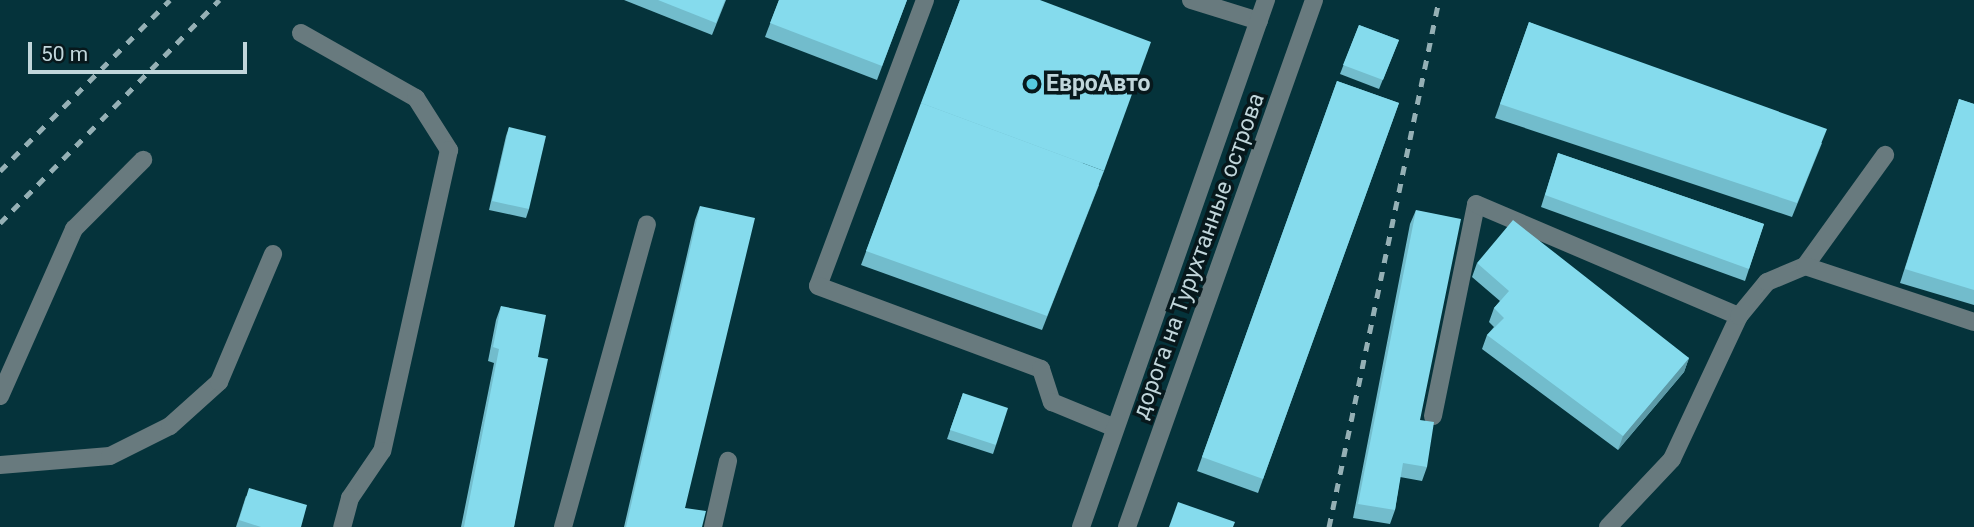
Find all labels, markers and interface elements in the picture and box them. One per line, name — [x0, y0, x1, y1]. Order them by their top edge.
scale bar — [32, 28, 250, 72]
text: 50 m — [41, 42, 88, 66]
place label: ЕвроАвто — [1046, 70, 1151, 98]
marker: ЕвроАвто — [1024, 76, 1040, 92]
street label: дорога на Турухтанные острова — [1127, 89, 1271, 423]

